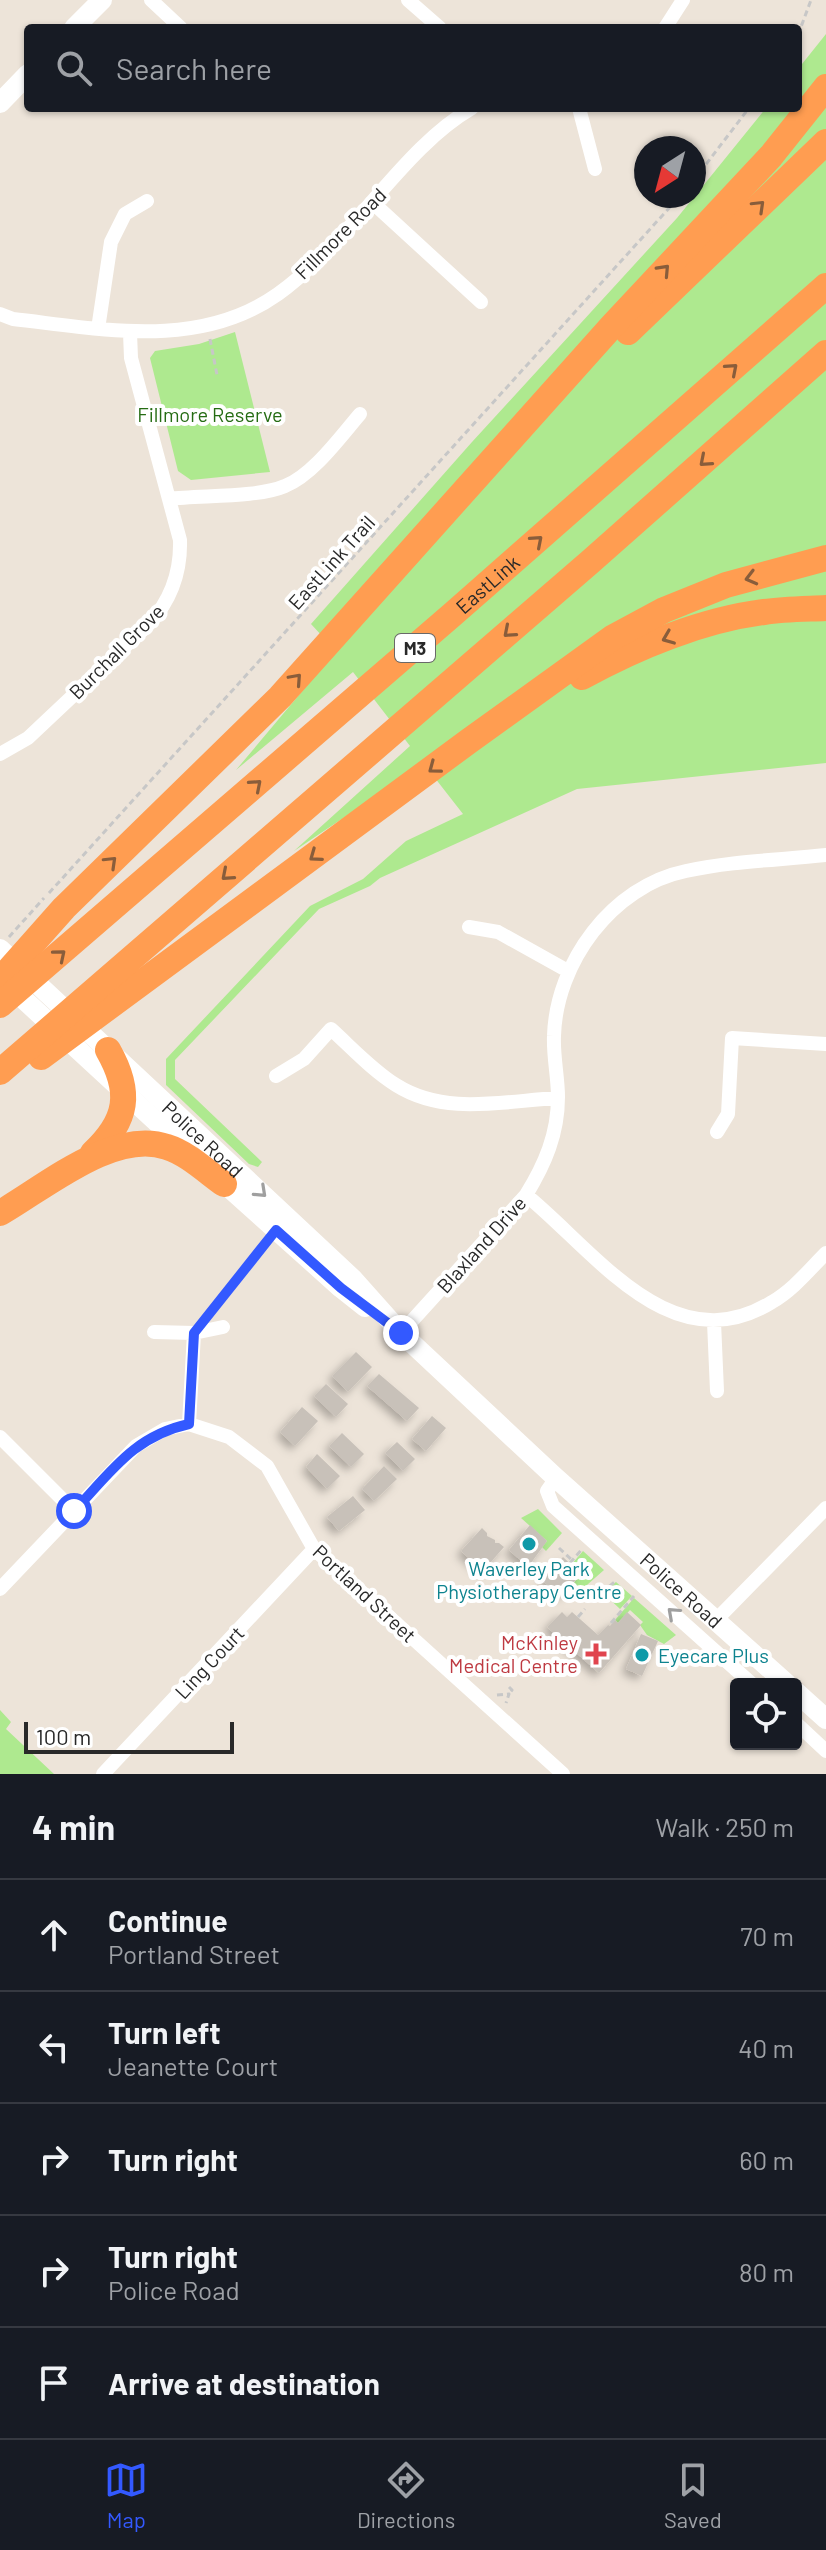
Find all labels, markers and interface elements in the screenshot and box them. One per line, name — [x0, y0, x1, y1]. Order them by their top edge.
search box — [24, 24, 802, 112]
icon: search — [52, 46, 96, 90]
text: Search here — [116, 50, 272, 86]
north arrow — [634, 136, 706, 208]
street label: Fillmore Road — [289, 182, 391, 284]
one-way arrow — [750, 201, 765, 215]
one-way arrow — [655, 264, 669, 279]
one-way arrow — [723, 364, 738, 378]
park label: Fillmore Reserve — [137, 402, 283, 426]
one-way arrow — [699, 451, 714, 465]
street label: EastLink Trail — [283, 510, 379, 614]
one-way arrow — [528, 536, 543, 550]
street label: EastLink — [451, 550, 524, 618]
one-way arrow — [744, 569, 758, 586]
street label: Burchall Grove — [63, 598, 169, 704]
one-way arrow — [504, 622, 519, 637]
one-way arrow — [662, 628, 676, 645]
road number: M3 — [395, 634, 435, 662]
one-way arrow — [286, 674, 300, 689]
one-way arrow — [428, 758, 443, 773]
one-way arrow — [247, 780, 262, 795]
one-way arrow — [310, 846, 324, 861]
one-way arrow — [102, 857, 116, 871]
one-way arrow — [222, 865, 237, 880]
one-way arrow — [50, 950, 65, 965]
street label: Police Road — [158, 1095, 248, 1182]
one-way arrow — [252, 1182, 266, 1197]
street label: Blaxland Drive — [431, 1191, 531, 1297]
route end — [383, 1315, 419, 1351]
route start — [56, 1493, 92, 1529]
marker: Waverley Park Physiotherapy Centre — [520, 1535, 538, 1553]
street label: Portland Street — [308, 1539, 422, 1647]
street label: Police Road — [636, 1547, 727, 1633]
place label: Waverley Park Physiotherapy Centre — [436, 1556, 622, 1603]
one-way arrow — [668, 1609, 683, 1623]
street label: Ling Court — [169, 1621, 249, 1703]
place label: McKinley Medical Centre — [449, 1630, 578, 1677]
marker: McKinley Medical Centre — [585, 1643, 607, 1665]
place label: Eyecare Plus — [658, 1643, 769, 1667]
marker: Eyecare Plus — [633, 1646, 651, 1664]
map controls — [730, 1678, 802, 1750]
button: locate — [730, 1678, 802, 1750]
scale bar — [24, 1718, 234, 1754]
text: 100 m — [36, 1723, 91, 1749]
text: 4 min — [32, 1806, 115, 1847]
text: Walk · 250 m — [656, 1811, 794, 1842]
text: Continue — [108, 1902, 228, 1938]
icon: ahead — [32, 1913, 76, 1957]
text: 70 m — [740, 1920, 794, 1951]
text: Portland Street — [108, 1938, 280, 1969]
text: Turn left — [108, 2014, 221, 2050]
icon: left — [32, 2025, 76, 2069]
text: 40 m — [738, 2032, 794, 2063]
text: Jeanette Court — [108, 2050, 278, 2081]
icon: right — [32, 2137, 76, 2181]
text: Turn right — [108, 2141, 238, 2177]
text: 60 m — [739, 2144, 794, 2175]
text: Turn right — [108, 2238, 238, 2274]
icon: right — [32, 2249, 76, 2293]
text: 80 m — [739, 2256, 794, 2287]
text: Police Road — [108, 2274, 240, 2305]
icon: arrive — [32, 2361, 76, 2405]
text: Arrive at destination — [108, 2365, 380, 2401]
tab: Map — [104, 2458, 148, 2532]
tab: Directions — [357, 2458, 455, 2532]
tab: Saved — [664, 2458, 722, 2532]

